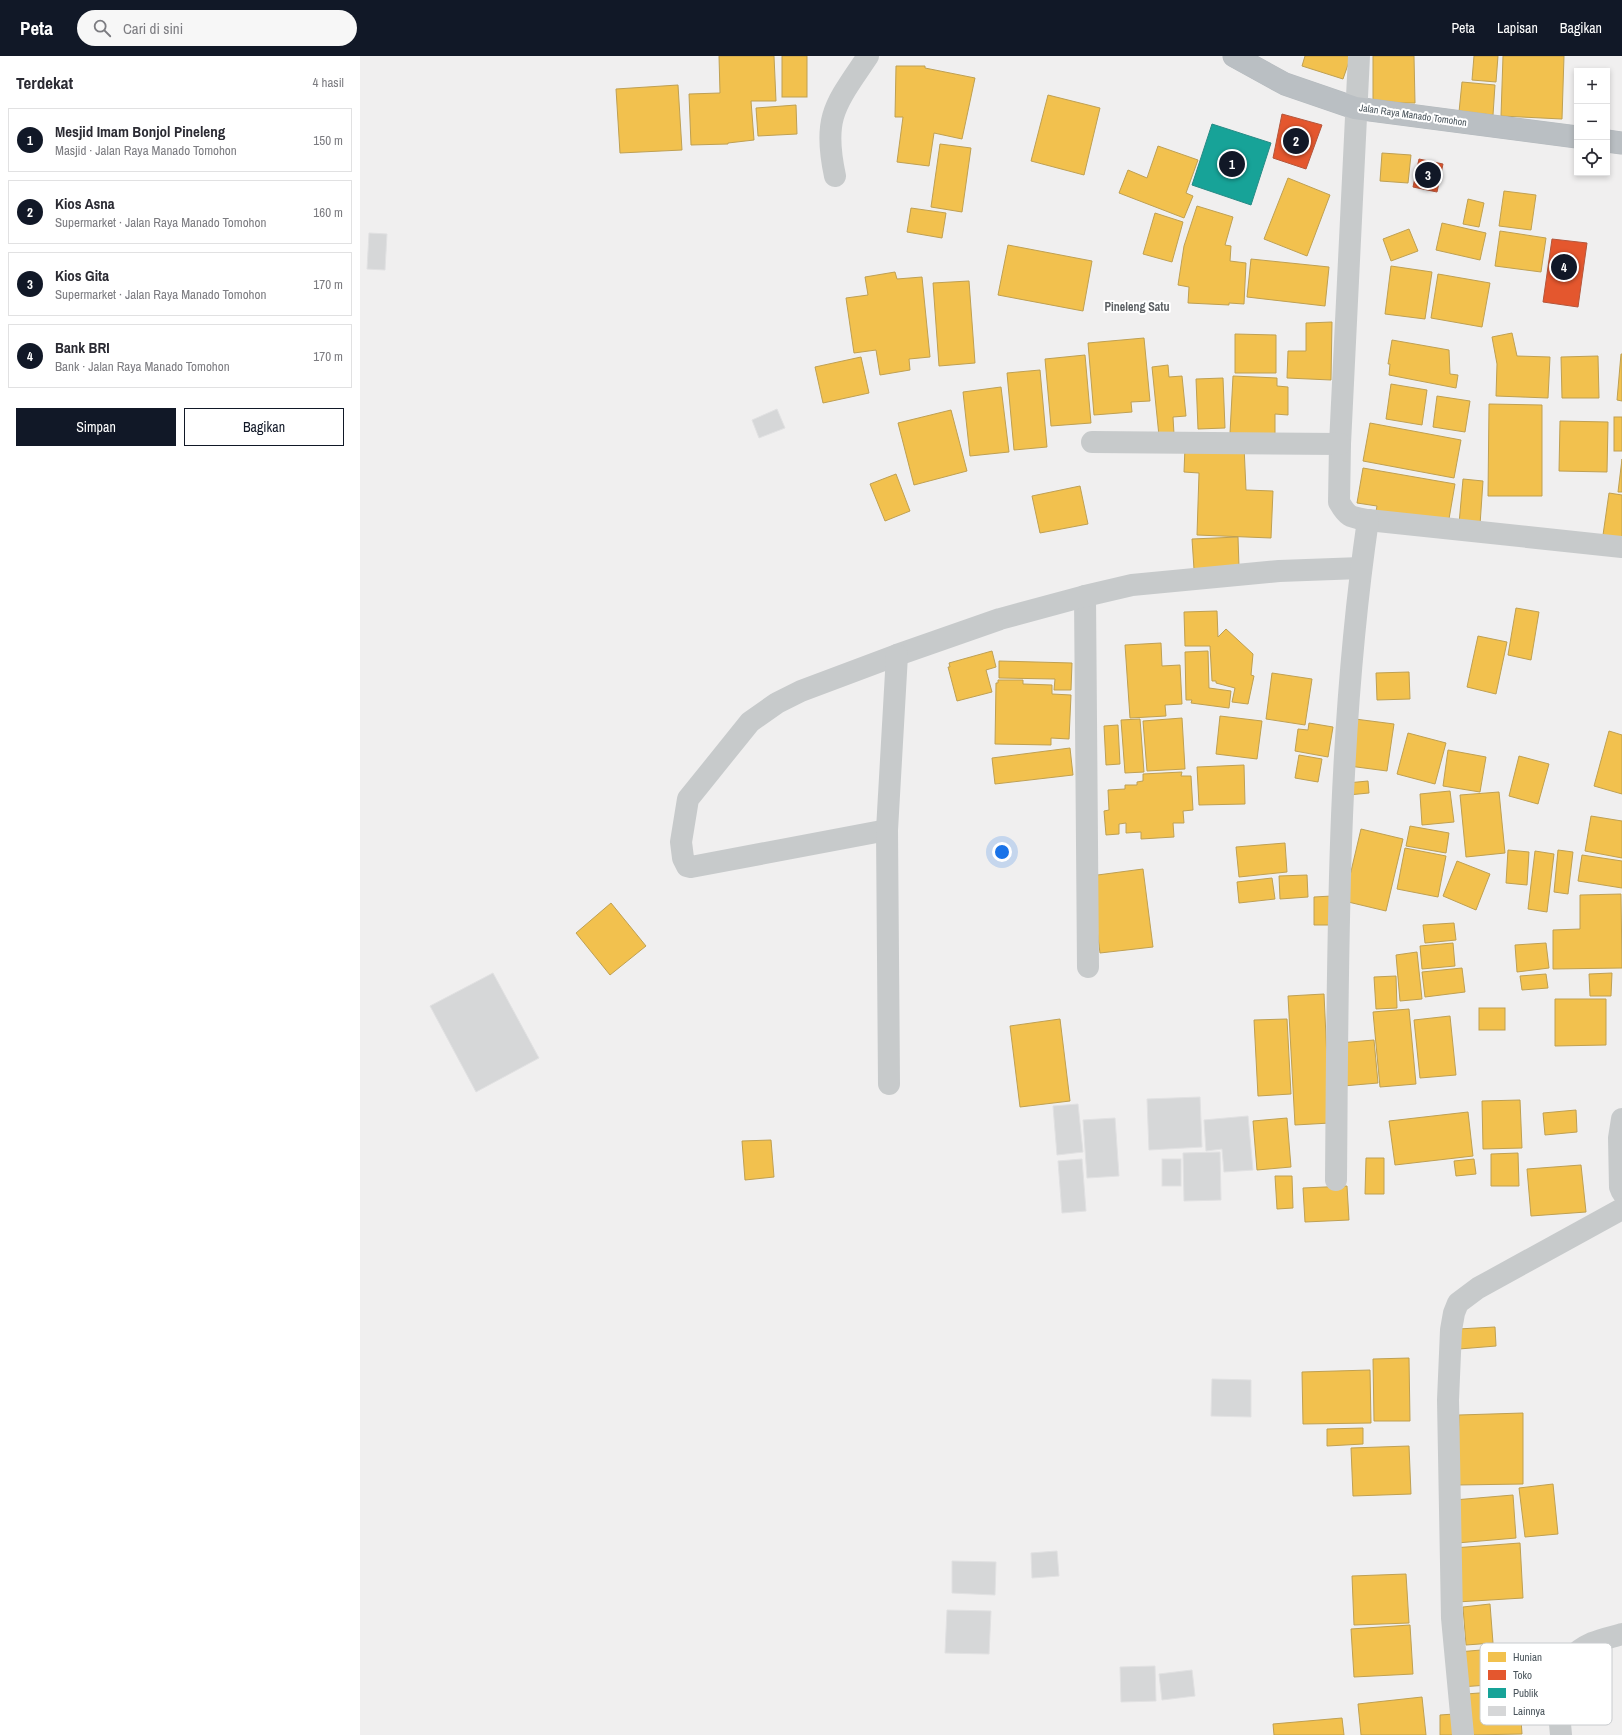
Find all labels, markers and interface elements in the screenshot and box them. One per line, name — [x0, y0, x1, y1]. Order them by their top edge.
search box — [77, 10, 357, 46]
text: Peta — [20, 15, 53, 41]
icon: search — [91, 17, 113, 39]
text: Cari di sini — [123, 18, 183, 39]
text: Peta — [1451, 19, 1475, 37]
text: Lapisan — [1497, 19, 1538, 37]
text: Bagikan — [1560, 19, 1602, 37]
map controls — [1574, 68, 1610, 176]
button: + — [1574, 68, 1610, 104]
text: Terdekat — [16, 71, 73, 94]
text: 4 hasil — [313, 74, 344, 91]
street label: Jalan Raya Manado Tomohon — [1358, 101, 1468, 129]
button: − — [1574, 104, 1610, 140]
text: Mesjid Imam Bonjol Pineleng — [55, 121, 225, 142]
pin: 2 — [1283, 126, 1309, 156]
text: 1 — [27, 132, 33, 149]
text: 150 m — [313, 132, 343, 149]
button: locate — [1574, 140, 1610, 176]
text: Masjid · Jalan Raya Manado Tomohon — [55, 142, 237, 159]
pin: 1 — [1219, 149, 1245, 179]
pin: 3 — [1415, 160, 1441, 190]
text: Kios Asna — [55, 193, 115, 214]
text: 2 — [27, 204, 33, 221]
text: 160 m — [313, 204, 343, 221]
text: Supermarket · Jalan Raya Manado Tomohon — [55, 214, 266, 231]
pin: 4 — [1551, 252, 1577, 282]
text: Kios Gita — [55, 265, 109, 286]
text: 3 — [27, 276, 33, 293]
text: 170 m — [313, 276, 343, 293]
text: Supermarket · Jalan Raya Manado Tomohon — [55, 286, 266, 303]
district label: Pineleng Satu — [1104, 299, 1170, 315]
text: Bank BRI — [55, 337, 110, 358]
text: 4 — [27, 348, 33, 365]
text: 170 m — [313, 348, 343, 365]
text: Bank · Jalan Raya Manado Tomohon — [55, 358, 230, 375]
button: Simpan — [16, 408, 176, 446]
button: Bagikan — [184, 408, 344, 446]
your location — [992, 842, 1012, 862]
legend — [1480, 1643, 1612, 1725]
text: Hunian — [1513, 1650, 1542, 1664]
text: Toko — [1513, 1668, 1532, 1682]
text: Publik — [1513, 1686, 1539, 1700]
text: Lainnya — [1513, 1704, 1545, 1718]

